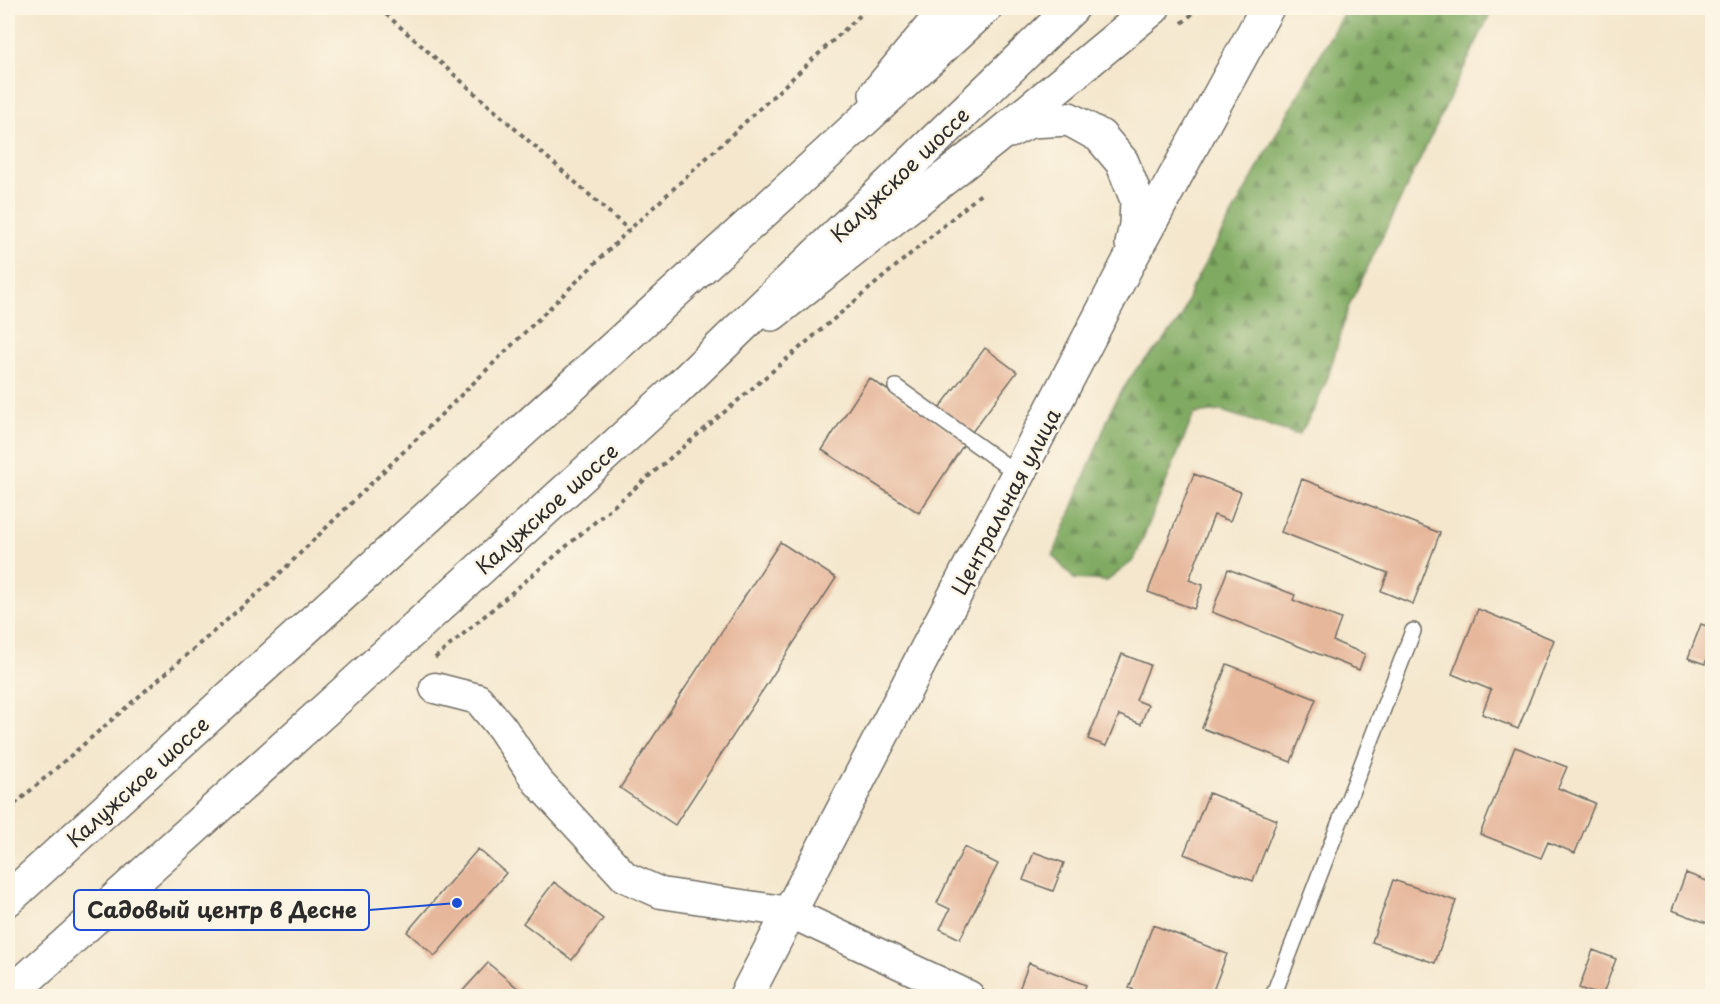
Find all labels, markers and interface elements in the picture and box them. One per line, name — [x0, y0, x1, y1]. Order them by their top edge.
street label: Калужское шоссе — [822, 99, 976, 249]
street label: Центральная улица — [942, 401, 1068, 600]
street label: Калужское шоссе — [467, 435, 625, 581]
street label: Калужское шоссе — [58, 708, 216, 854]
callout: Садовый центр в Десне — [74, 890, 369, 930]
text: Садовый центр в Десне — [87, 892, 357, 925]

